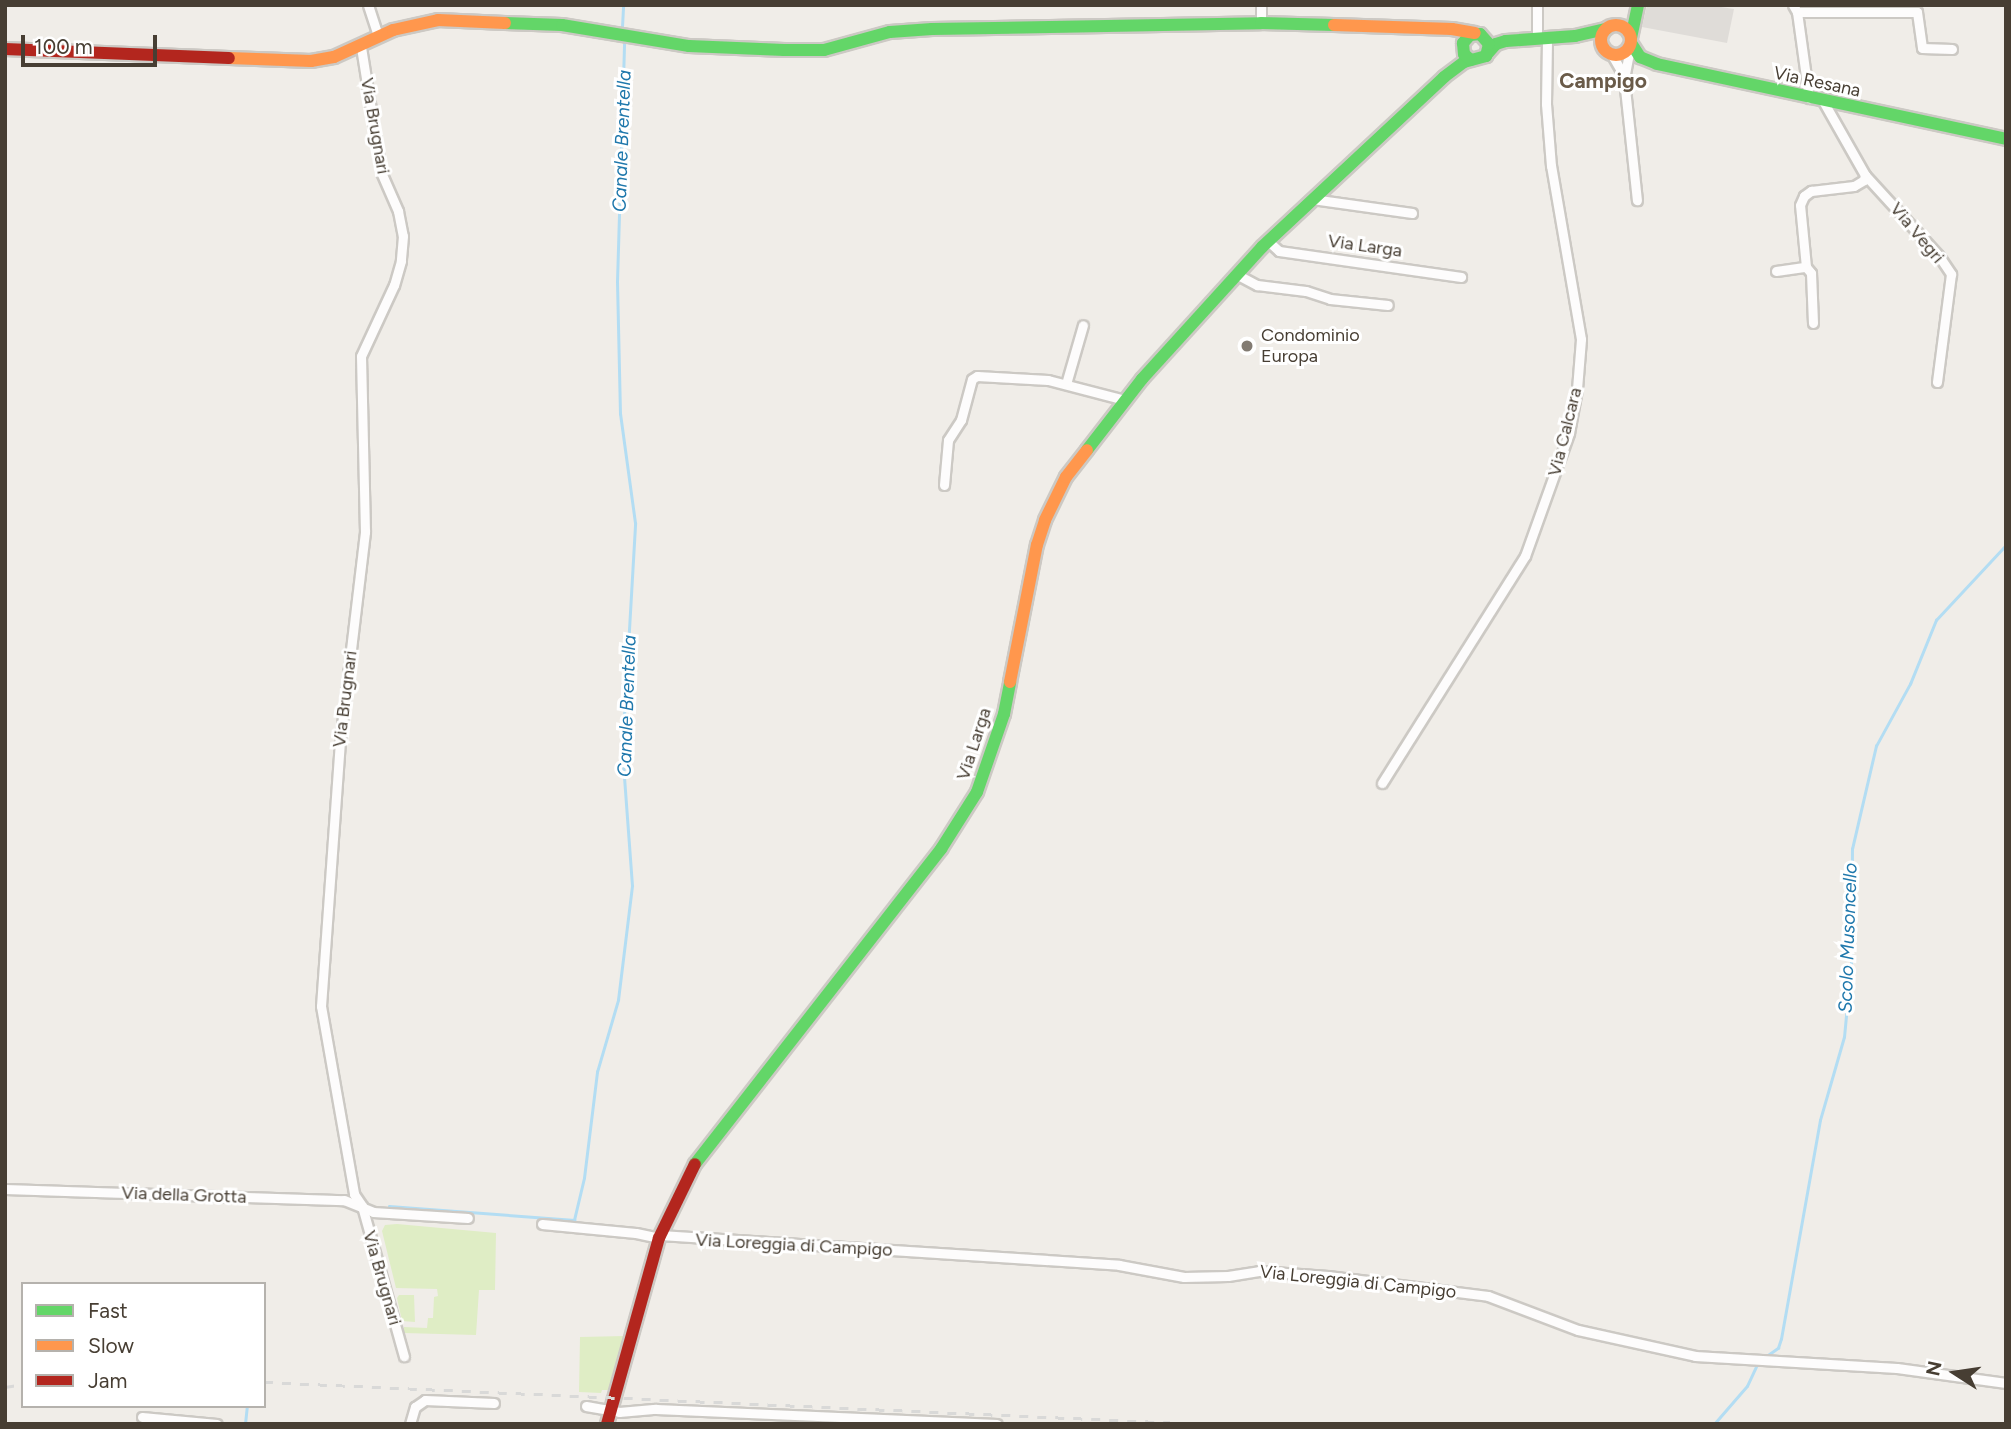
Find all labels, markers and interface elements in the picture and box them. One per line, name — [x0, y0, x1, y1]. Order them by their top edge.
scale bar — [24, 21, 161, 65]
text: 100 m — [34, 34, 93, 59]
street label: Via Resana — [1772, 62, 1862, 102]
district label: Campigo — [1559, 68, 1647, 94]
water label: Canale Brentella — [608, 70, 636, 212]
street label: Via Brugnari — [356, 76, 394, 176]
street label: Via Vegri — [1885, 198, 1949, 268]
street label: Via Larga — [1327, 230, 1403, 262]
place label: Condominio Europa — [1261, 325, 1360, 368]
marker: Condominio Europa — [1239, 338, 1255, 354]
street label: Via Calcara — [1544, 385, 1586, 479]
water label: Canale Brentella — [613, 635, 641, 777]
street label: Via Brugnari — [328, 649, 362, 749]
street label: Via Larga — [952, 705, 996, 783]
water label: Scolo Musoncello — [1834, 862, 1862, 1014]
street label: Via della Grotta — [121, 1182, 247, 1208]
street label: Via Brugnari — [358, 1228, 406, 1328]
street label: Via Loreggia di Campigo — [695, 1229, 893, 1261]
street label: Via Loreggia di Campigo — [1259, 1261, 1457, 1303]
legend — [21, 1282, 266, 1408]
text: Fast — [88, 1298, 128, 1323]
text: Slow — [88, 1333, 134, 1358]
north arrow — [1920, 1338, 1990, 1408]
text: N — [1921, 1359, 1947, 1378]
text: Jam — [88, 1368, 127, 1393]

